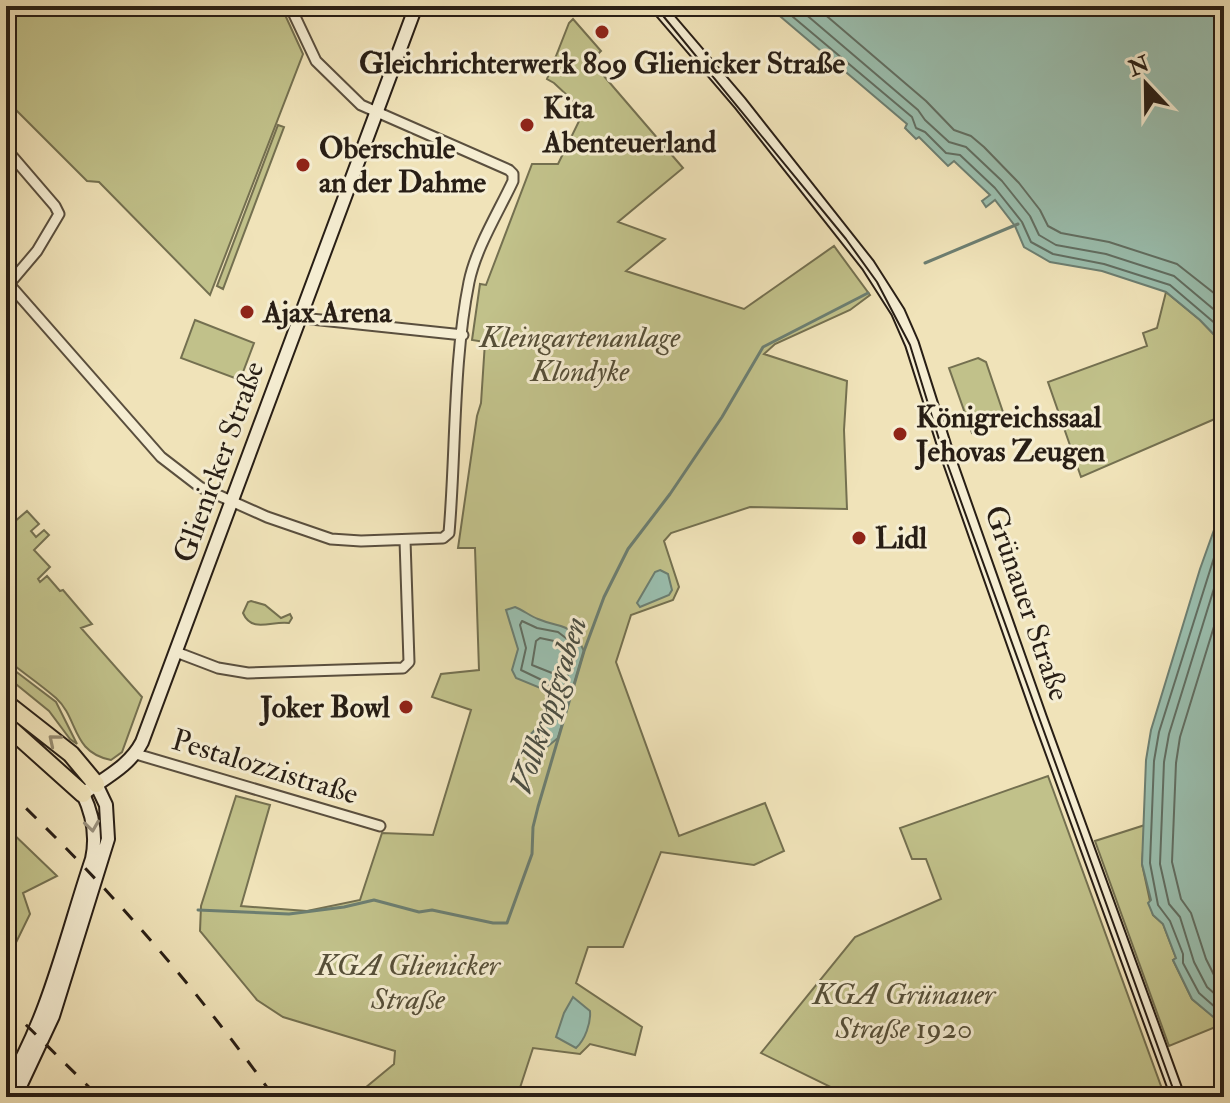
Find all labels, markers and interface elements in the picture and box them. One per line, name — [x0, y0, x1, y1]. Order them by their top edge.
marker: Gleichrichterwerk 809 Glienicker Straße — [593, 23, 611, 41]
north arrow — [1106, 44, 1186, 124]
place label: Gleichrichterwerk 809 Glienicker Straße — [359, 45, 846, 82]
text: N — [1124, 50, 1154, 83]
place label: Kita Abenteuerland — [541, 90, 716, 161]
marker: Kita Abenteuerland — [518, 116, 536, 134]
place label: Oberschule an der Dahme — [319, 130, 487, 201]
marker: Oberschule an der Dahme — [294, 156, 312, 174]
place label: Ajax Arena — [261, 294, 393, 331]
marker: Ajax Arena — [238, 303, 256, 321]
park label: Kleingartenanlage Klondyke — [478, 319, 681, 390]
street label: Glienicker Straße — [165, 356, 273, 568]
place label: Königreichssaal Jehovas Zeugen — [914, 399, 1106, 470]
marker: Königreichssaal Jehovas Zeugen — [891, 425, 909, 443]
street label: Grünauer Straße — [976, 501, 1078, 705]
place label: Lidl — [875, 520, 927, 557]
marker: Lidl — [850, 529, 868, 547]
water label: Vollkropfgraben — [502, 611, 596, 799]
place label: Joker Bowl — [258, 689, 390, 726]
marker: Joker Bowl — [397, 698, 415, 716]
street label: Pestalozzistraße — [167, 721, 363, 813]
one-way arrow — [49, 735, 63, 750]
one-way arrow — [83, 819, 100, 833]
park label: KGA Glienicker Straße — [314, 947, 502, 1018]
park label: KGA Grünauer Straße 1920 — [811, 976, 997, 1047]

